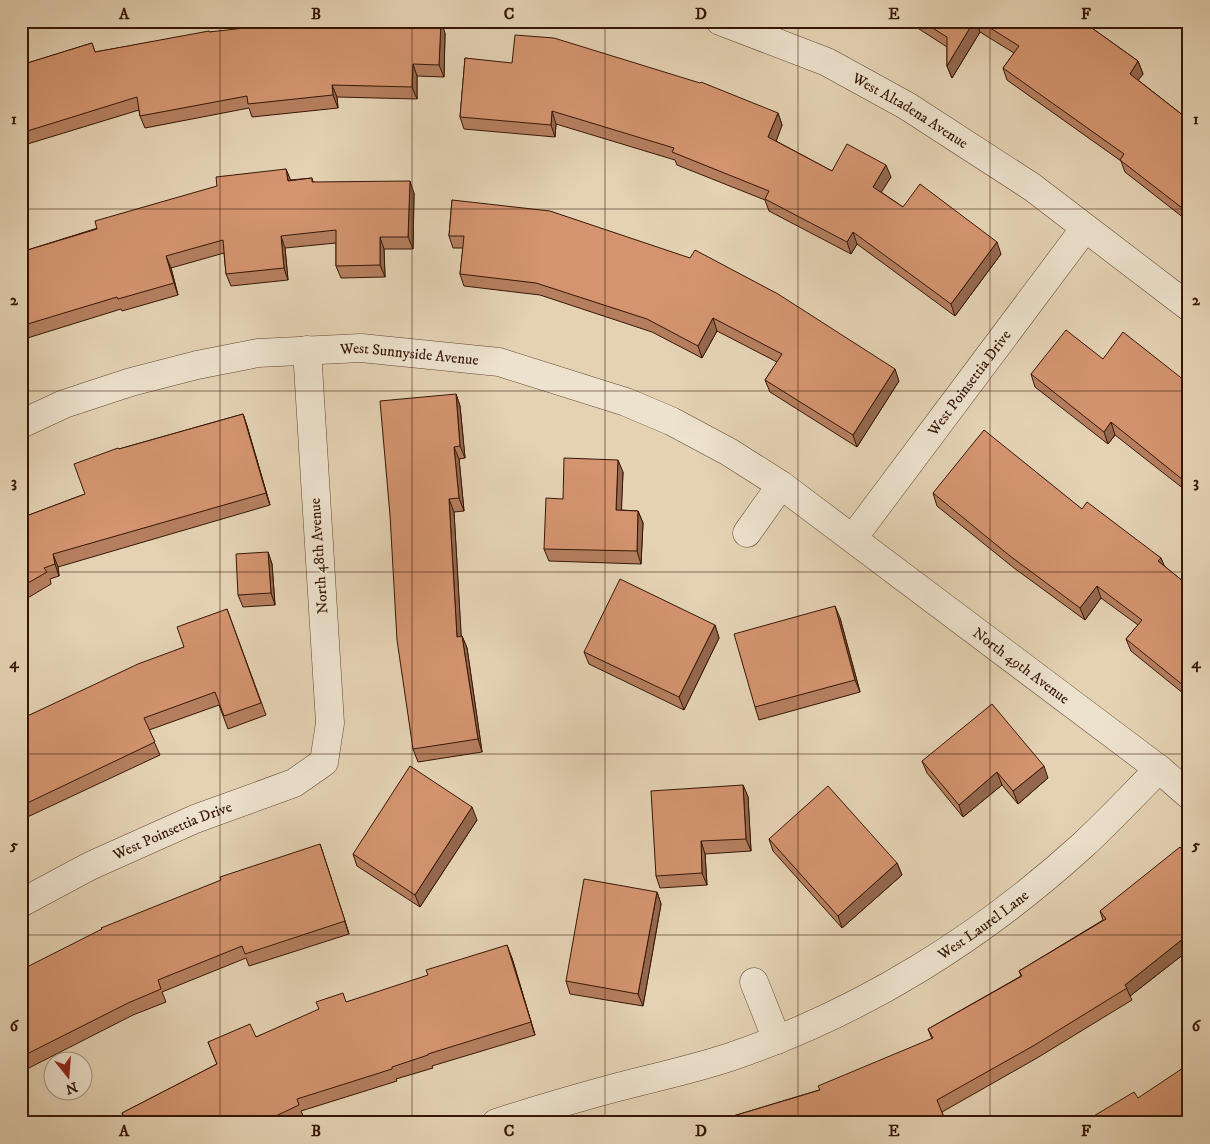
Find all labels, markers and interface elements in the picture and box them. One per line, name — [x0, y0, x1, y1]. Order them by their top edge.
text: A — [118, 4, 130, 24]
text: B — [311, 4, 321, 24]
text: C — [504, 4, 514, 24]
text: D — [695, 4, 707, 24]
text: E — [888, 4, 900, 24]
text: F — [1081, 4, 1091, 24]
street label: West Altadena Avenue — [848, 68, 972, 153]
text: 1 — [11, 109, 17, 129]
text: 1 — [1193, 109, 1199, 129]
text: 2 — [10, 290, 19, 310]
text: 2 — [1192, 290, 1201, 310]
street label: West Poinsettia Drive — [923, 326, 1015, 440]
street label: West Sunnyside Avenue — [339, 338, 480, 369]
text: 3 — [11, 472, 17, 492]
text: 3 — [1193, 472, 1199, 492]
street label: North 48th Avenue — [305, 497, 333, 615]
street label: North 49th Avenue — [969, 623, 1073, 708]
text: 4 — [8, 653, 19, 673]
text: 4 — [1190, 653, 1201, 673]
street label: West Poinsettia Drive — [109, 797, 234, 864]
text: 5 — [9, 835, 18, 855]
text: 5 — [1191, 835, 1200, 855]
street label: West Laurel Lane — [933, 886, 1032, 964]
text: 6 — [10, 1016, 20, 1036]
text: 6 — [1192, 1016, 1202, 1036]
north arrow — [42, 1052, 92, 1102]
text: N — [63, 1077, 80, 1098]
text: A — [118, 1121, 130, 1141]
text: B — [311, 1121, 321, 1141]
text: C — [504, 1121, 514, 1141]
text: D — [695, 1121, 707, 1141]
text: E — [888, 1121, 900, 1141]
text: F — [1081, 1121, 1091, 1141]

